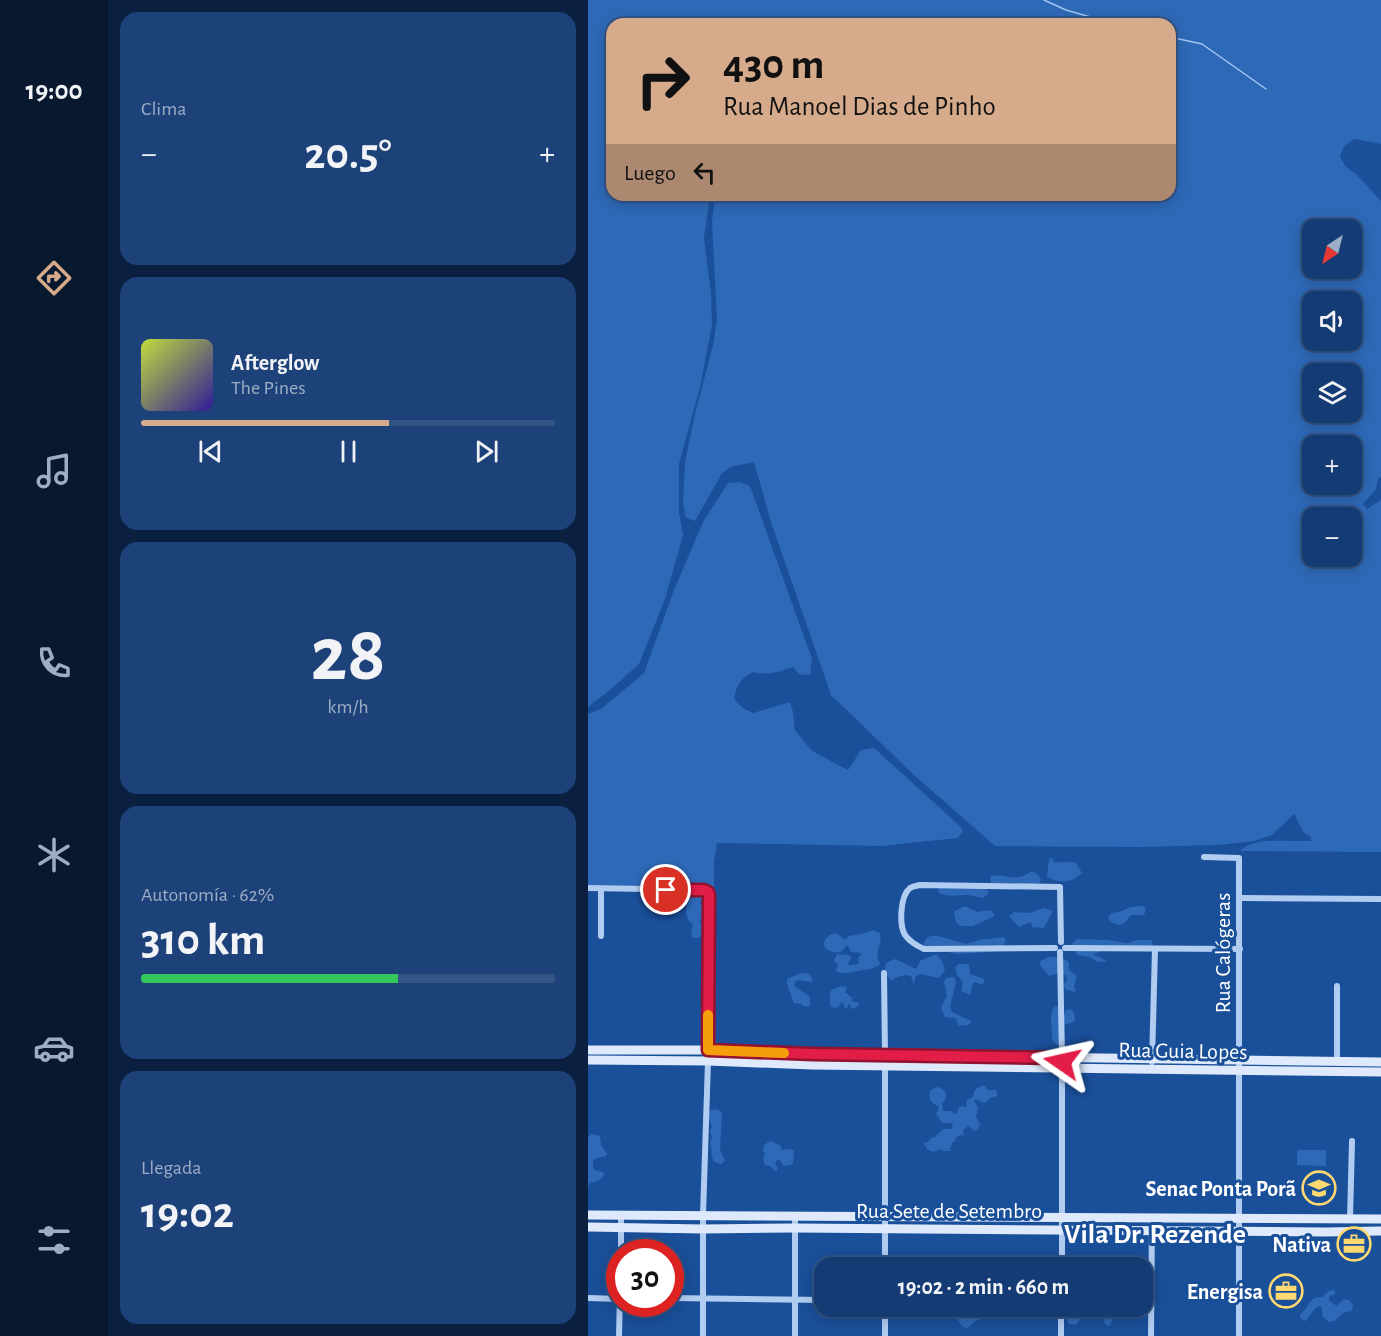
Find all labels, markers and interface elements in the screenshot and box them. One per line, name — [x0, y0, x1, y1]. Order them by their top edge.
icon: right — [624, 42, 702, 120]
text: 430 m — [723, 44, 824, 86]
text: 19:00 — [25, 77, 83, 104]
text: Rua Manoel Dias de Pinho — [723, 93, 996, 120]
text: Clima — [141, 99, 186, 119]
text: 20.5° — [304, 132, 392, 177]
text: − — [141, 138, 157, 171]
text: + — [539, 138, 555, 171]
icon: left — [688, 156, 721, 189]
text: Luego — [624, 162, 676, 184]
north arrow — [1302, 219, 1362, 279]
map controls — [1302, 219, 1362, 567]
icon: directions — [33, 257, 75, 299]
button: sound — [1302, 291, 1362, 351]
text: Afterglow — [231, 352, 319, 374]
button: layers — [1302, 363, 1362, 423]
text: The Pines — [231, 378, 306, 398]
icon: previous — [194, 435, 227, 468]
icon: pause — [332, 435, 365, 468]
icon: next — [470, 435, 503, 468]
button: + — [1302, 435, 1362, 495]
icon: music — [33, 450, 75, 492]
button: − — [1302, 507, 1362, 567]
text: 28 — [310, 617, 386, 695]
icon: phone — [33, 642, 75, 684]
text: km/h — [327, 697, 369, 717]
icon: climate — [33, 834, 75, 876]
pin — [640, 864, 691, 915]
icon: arrive — [649, 873, 682, 906]
text: Autonomía · 62% — [141, 885, 274, 905]
street label: Rua Calógeras — [1212, 893, 1234, 1013]
text: 310 km — [141, 918, 265, 963]
icon: car — [33, 1027, 75, 1069]
position arrow — [1030, 1030, 1094, 1094]
street label: Rua Guia Lopes — [1118, 1039, 1248, 1063]
text: Llegada — [141, 1158, 202, 1178]
school or university icon: Senac Ponta Porã — [1301, 1170, 1337, 1206]
place label: Senac Ponta Porã — [1146, 1178, 1296, 1200]
text: 19:02 — [141, 1191, 234, 1236]
street label: Rua Sete de Setembro — [856, 1200, 1042, 1222]
icon: filters — [33, 1219, 75, 1261]
district label: Vila Dr. Rezende — [1064, 1221, 1246, 1249]
office icon: Nativa — [1336, 1226, 1372, 1262]
place label: Nativa — [1272, 1234, 1331, 1256]
speed limit sign: 30 — [606, 1239, 684, 1317]
office icon: Energisa — [1268, 1273, 1304, 1309]
text: 19:02 · 2 min · 660 m — [898, 1276, 1069, 1298]
place label: Energisa — [1187, 1281, 1263, 1303]

